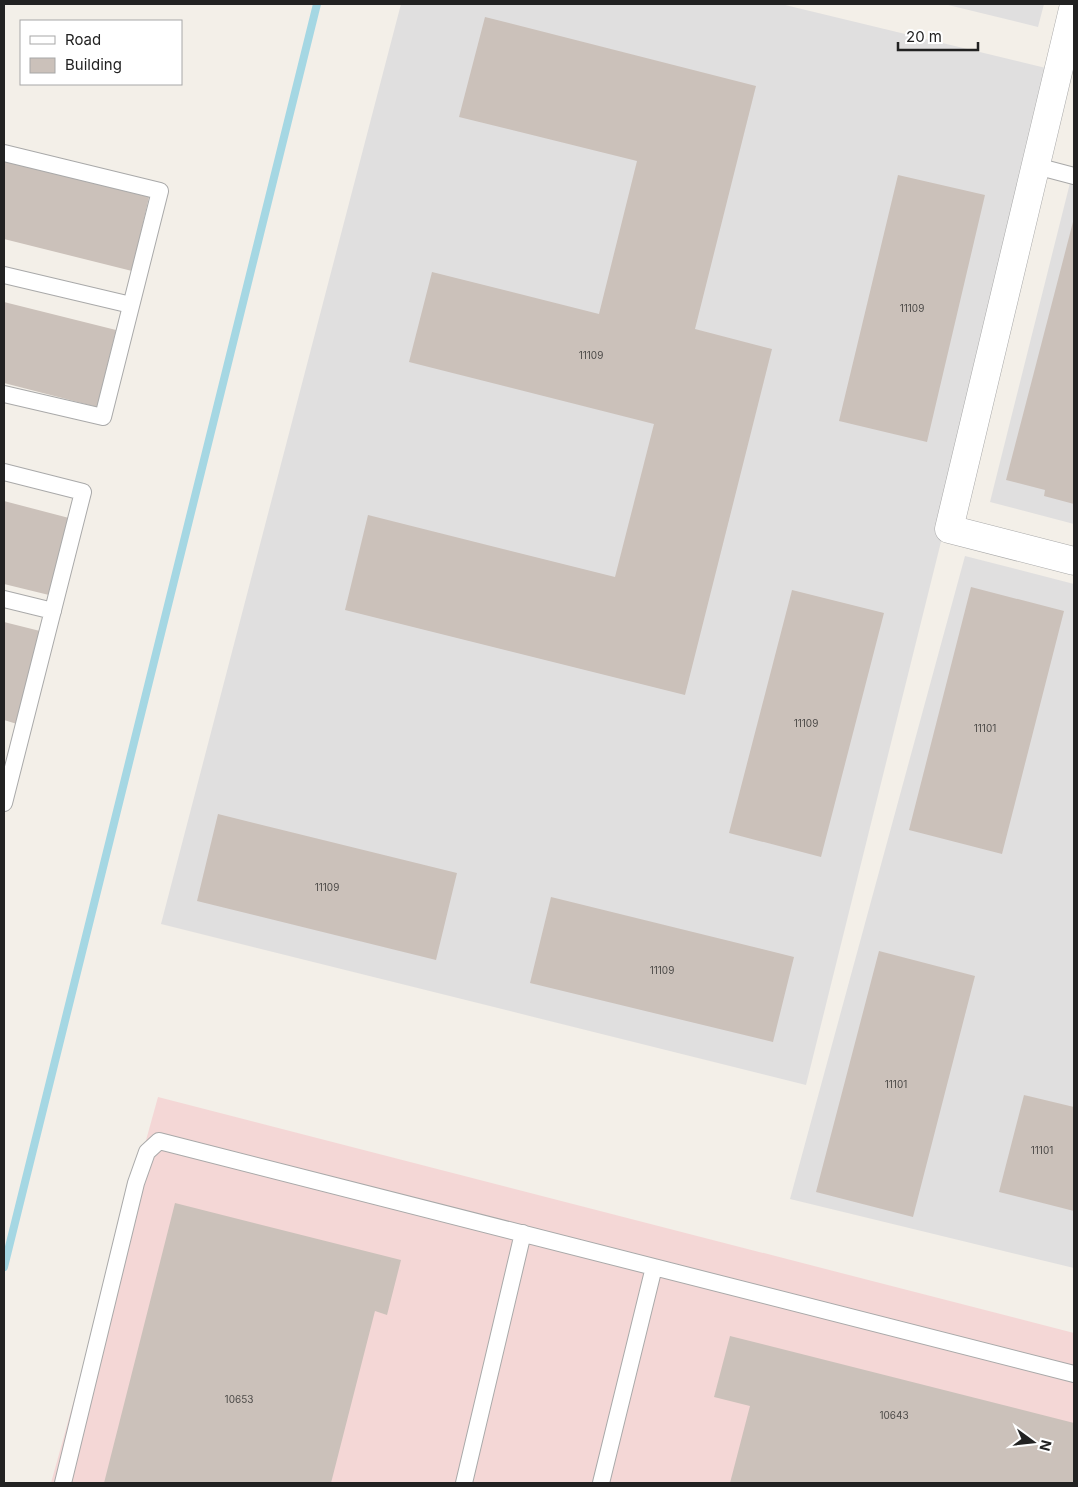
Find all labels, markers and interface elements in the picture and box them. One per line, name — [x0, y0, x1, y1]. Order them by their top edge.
legend — [20, 20, 182, 85]
scale bar — [898, 20, 978, 52]
text: 20 m — [906, 27, 942, 46]
text: Road — [65, 30, 101, 49]
text: Building — [65, 55, 122, 74]
house number: 11109 — [900, 302, 924, 314]
house number: 11109 — [579, 349, 603, 361]
house number: 11109 — [794, 717, 818, 729]
house number: 11101 — [974, 722, 996, 734]
house number: 11109 — [315, 881, 339, 893]
house number: 11109 — [650, 964, 674, 976]
house number: 11101 — [885, 1078, 907, 1090]
house number: 11101 — [1031, 1144, 1053, 1156]
house number: 10653 — [225, 1393, 253, 1405]
house number: 10643 — [879, 1409, 909, 1421]
north arrow — [1008, 1417, 1058, 1467]
text: N — [1036, 1438, 1056, 1453]

